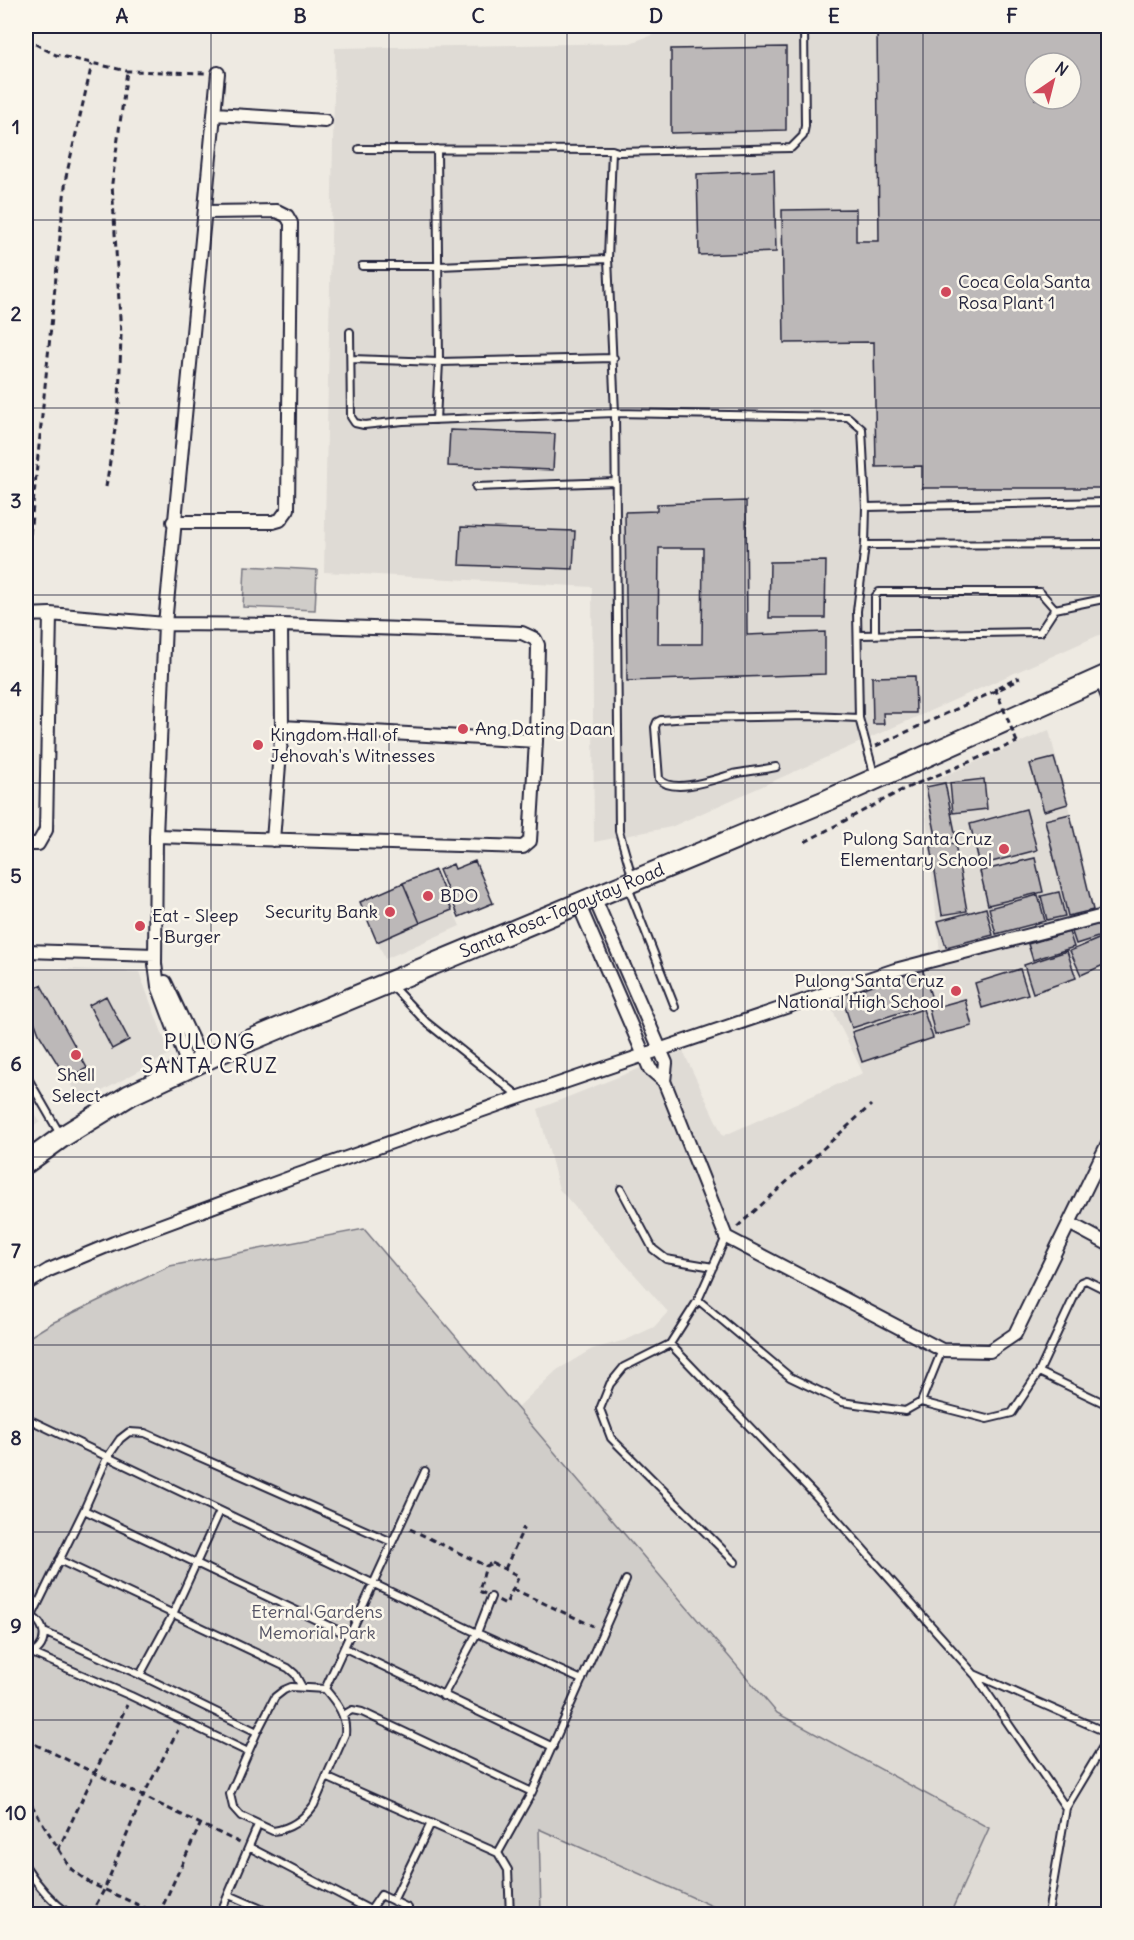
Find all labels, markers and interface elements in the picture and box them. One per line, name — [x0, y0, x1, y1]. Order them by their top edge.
text: A — [116, 3, 129, 28]
text: B — [293, 3, 307, 28]
text: C — [471, 3, 485, 28]
text: D — [649, 3, 663, 28]
text: E — [828, 3, 840, 28]
text: F — [1006, 3, 1018, 28]
north arrow — [1023, 51, 1083, 111]
text: N — [1051, 57, 1072, 80]
text: 1 — [12, 114, 20, 139]
place label: Coca Cola Santa Rosa Plant 1 — [958, 270, 1091, 314]
marker: Coca Cola Santa Rosa Plant 1 — [939, 285, 953, 299]
text: 2 — [11, 301, 22, 326]
text: 3 — [10, 488, 22, 513]
text: 4 — [10, 676, 22, 701]
place label: Ang Dating Daan — [475, 717, 613, 740]
marker: Ang Dating Daan — [456, 722, 470, 736]
place label: Kingdom Hall of Jehovah's Witnesses — [270, 723, 435, 767]
marker: Kingdom Hall of Jehovah's Witnesses — [251, 738, 265, 752]
place label: Pulong Santa Cruz Elementary School — [840, 827, 992, 871]
marker: Pulong Santa Cruz Elementary School — [997, 842, 1011, 856]
street label: Santa Rosa-Tagaytay Road — [456, 857, 668, 963]
text: 5 — [10, 863, 22, 888]
place label: BDO — [440, 884, 478, 907]
marker: BDO — [421, 889, 435, 903]
place label: Security Bank — [265, 900, 378, 923]
place label: Eat - Sleep - Burger — [152, 904, 239, 948]
marker: Security Bank — [383, 905, 397, 919]
marker: Eat - Sleep - Burger — [133, 919, 147, 933]
place label: Pulong Santa Cruz National High School — [777, 969, 944, 1013]
marker: Pulong Santa Cruz National High School — [949, 984, 963, 998]
district label: PULONG SANTA CRUZ — [142, 1028, 278, 1079]
marker: Shell Select — [69, 1048, 83, 1062]
text: 6 — [10, 1051, 22, 1076]
place label: Shell Select — [52, 1063, 100, 1107]
text: 7 — [11, 1238, 21, 1263]
text: 8 — [10, 1425, 22, 1450]
park label: Eternal Gardens Memorial Park — [251, 1600, 383, 1644]
text: 9 — [10, 1613, 22, 1638]
text: 10 — [5, 1800, 27, 1825]

